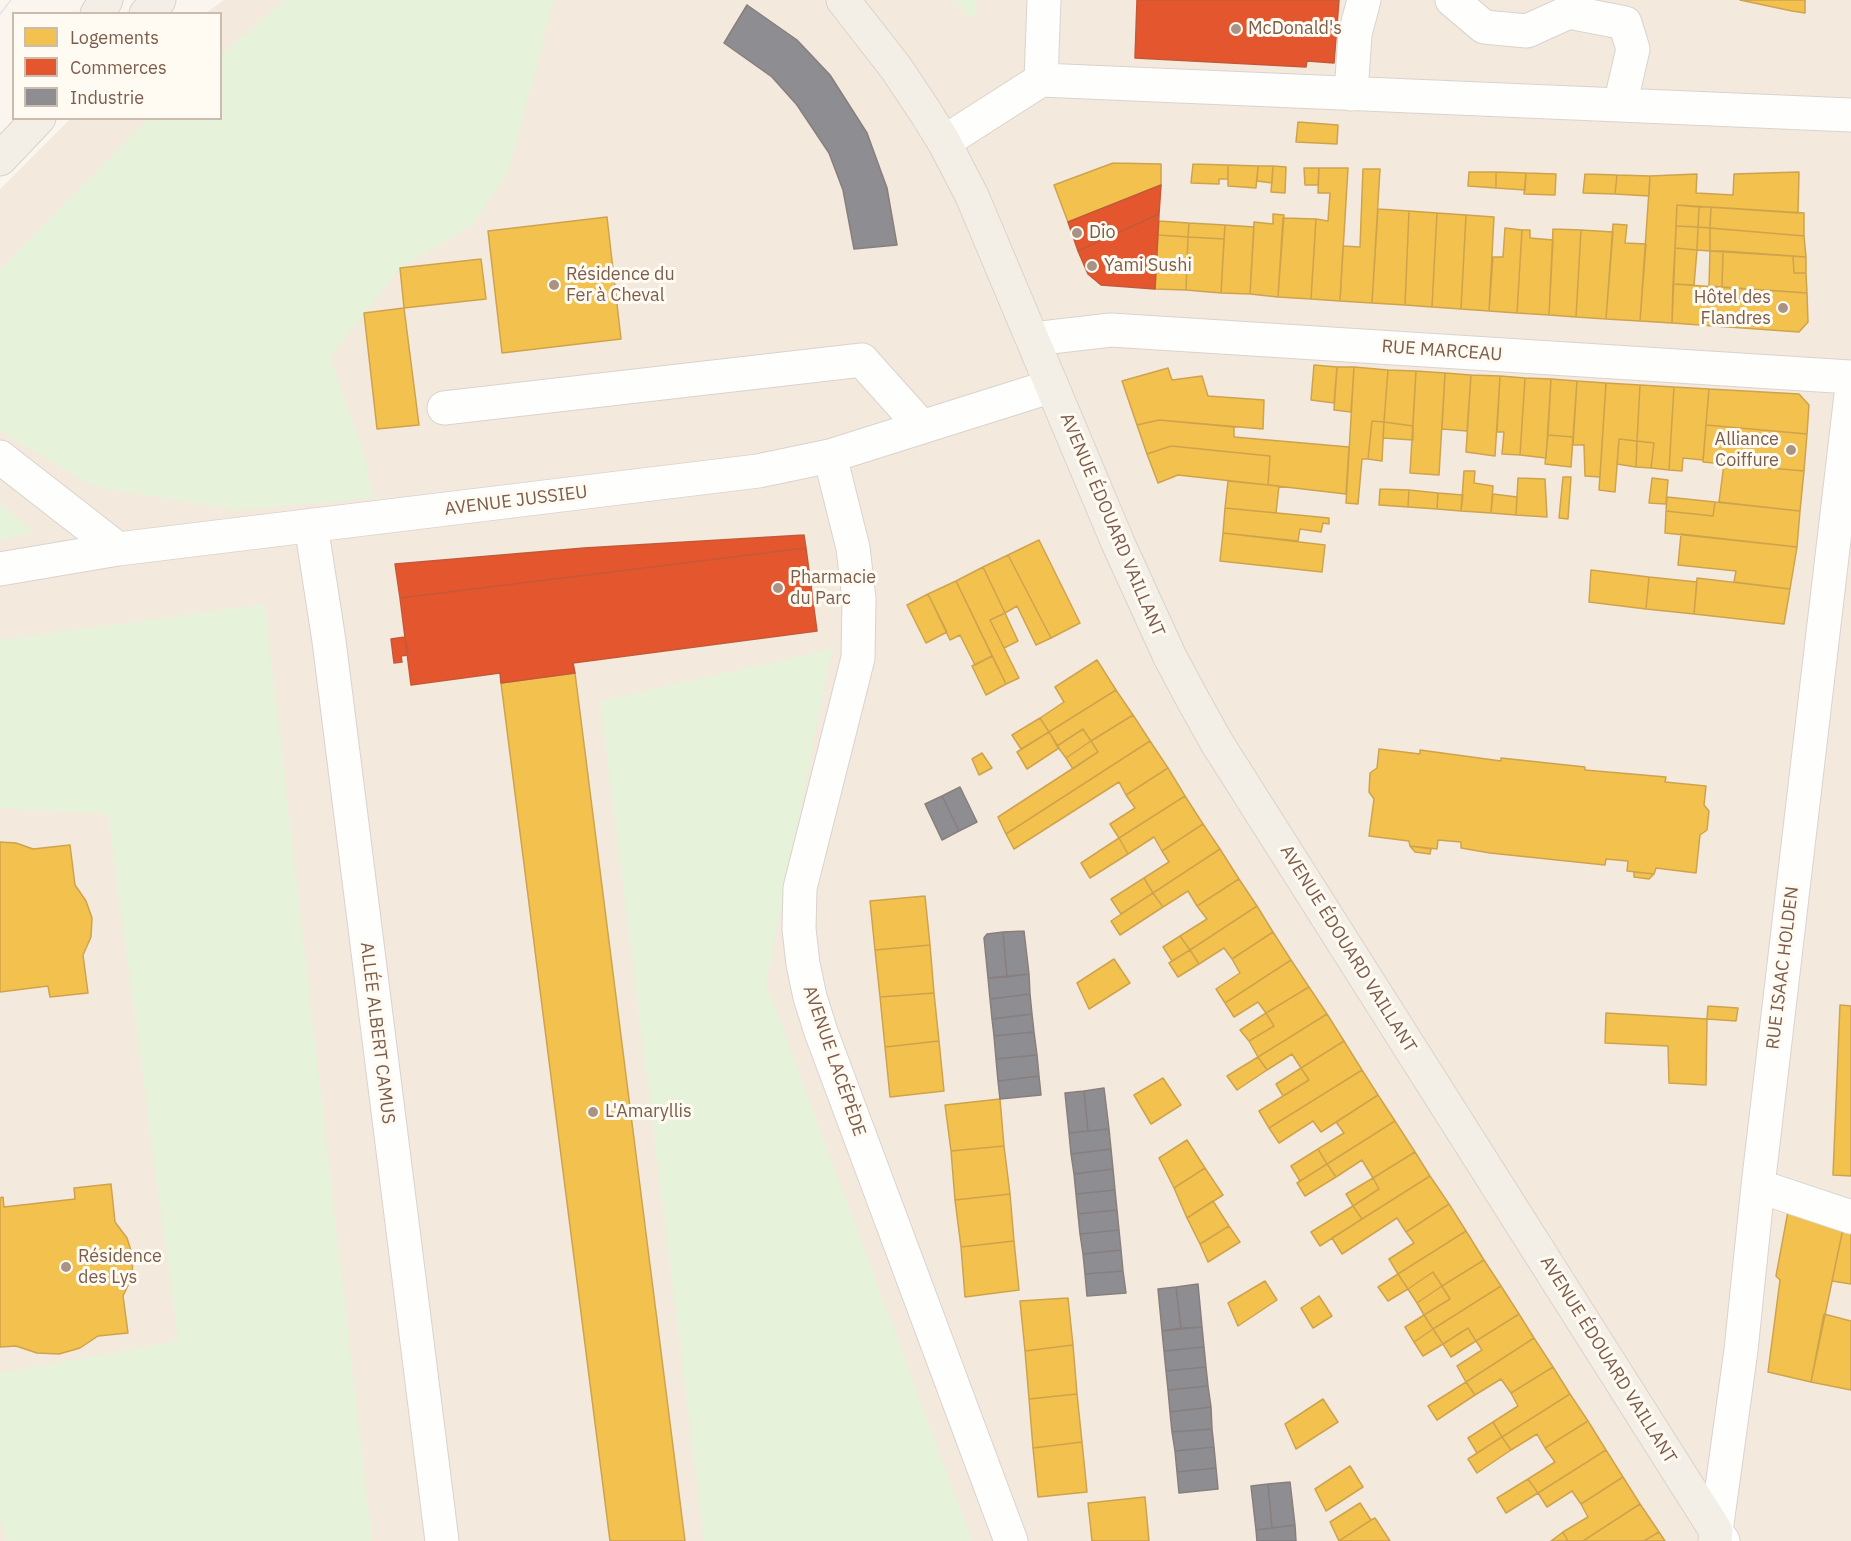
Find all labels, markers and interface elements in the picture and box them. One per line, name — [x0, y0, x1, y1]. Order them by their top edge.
legend — [12, 12, 222, 120]
place label: McDonald's — [1248, 18, 1342, 40]
marker: McDonald's — [1229, 22, 1243, 36]
text: Logements — [70, 26, 159, 49]
text: Commerces — [70, 56, 167, 79]
text: Industrie — [70, 86, 144, 109]
place label: Dio — [1089, 222, 1116, 244]
marker: Dio — [1070, 226, 1084, 240]
place label: Yami Sushi — [1104, 255, 1192, 277]
marker: Yami Sushi — [1085, 259, 1099, 273]
place label: Résidence du Fer à Cheval — [566, 264, 675, 306]
marker: Résidence du Fer à Cheval — [547, 278, 561, 292]
place label: Hôtel des Flandres — [1694, 287, 1771, 330]
marker: Hôtel des Flandres — [1776, 301, 1790, 315]
street label: RUE MARCEAU — [1381, 336, 1503, 366]
street label: AVENUE ÉDOUARD VAILLANT — [1055, 410, 1169, 640]
place label: Alliance Coiffure — [1715, 429, 1779, 472]
marker: Alliance Coiffure — [1784, 443, 1798, 457]
street label: AVENUE JUSSIEU — [443, 482, 589, 520]
place label: Pharmacie du Parc — [790, 567, 876, 610]
marker: Pharmacie du Parc — [771, 581, 785, 595]
street label: AVENUE ÉDOUARD VAILLANT — [1275, 841, 1421, 1057]
street label: RUE ISAAC HOLDEN — [1762, 885, 1804, 1051]
street label: ALLÉE ALBERT CAMUS — [355, 941, 399, 1125]
street label: AVENUE LACÉPÈDE — [798, 983, 870, 1139]
place label: L'Amaryllis — [605, 1101, 692, 1123]
marker: L'Amaryllis — [586, 1105, 600, 1119]
place label: Résidence des Lys — [78, 1246, 162, 1288]
street label: AVENUE ÉDOUARD VAILLANT — [1535, 1252, 1681, 1468]
marker: Résidence des Lys — [59, 1260, 73, 1274]

